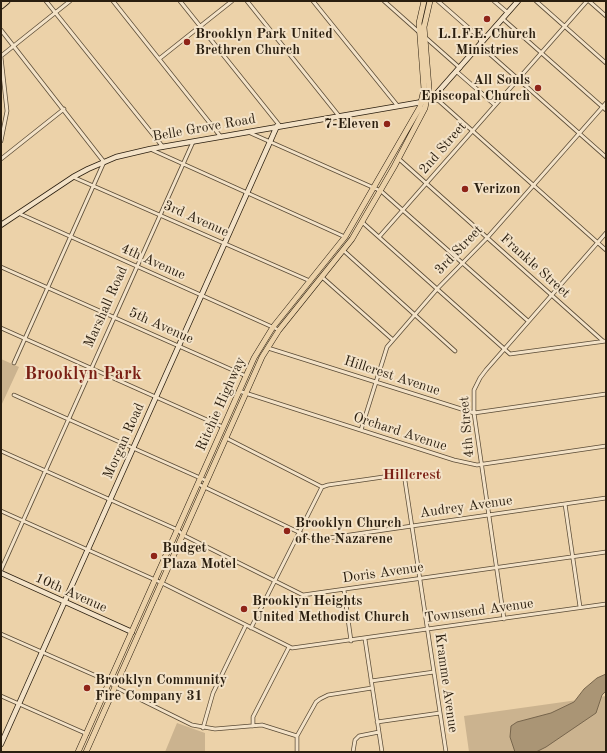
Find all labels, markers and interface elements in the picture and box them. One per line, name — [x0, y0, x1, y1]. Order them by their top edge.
marker: L.I.F.E. Church Ministries — [482, 14, 492, 24]
place label: Brooklyn Park United Brethren Church — [195, 26, 333, 58]
place label: L.I.F.E. Church Ministries — [438, 26, 536, 58]
marker: Brooklyn Park United Brethren Church — [182, 37, 192, 47]
place label: All Souls Episcopal Church — [421, 72, 530, 104]
marker: All Souls Episcopal Church — [533, 83, 543, 93]
street label: Belle Grove Road — [151, 111, 257, 145]
place label: 7-Eleven — [324, 116, 379, 132]
street label: 2nd Street — [416, 118, 470, 178]
marker: 7-Eleven — [382, 119, 392, 129]
place label: Verizon — [473, 181, 521, 197]
marker: Verizon — [460, 184, 470, 194]
street label: 3rd Avenue — [161, 197, 231, 241]
street label: 3rd Street — [431, 222, 487, 278]
street label: Frankle Street — [497, 230, 573, 302]
street label: 4th Avenue — [118, 240, 188, 284]
street label: Marshall Road — [80, 264, 132, 350]
street label: 5th Avenue — [126, 304, 196, 348]
street label: Hillcrest Avenue — [342, 353, 442, 399]
street label: Ritchie Highway — [193, 354, 249, 454]
district label: Brooklyn Park — [24, 363, 142, 385]
street label: 4th Street — [456, 396, 478, 458]
street label: Morgan Road — [100, 400, 148, 482]
street label: Orchard Avenue — [351, 409, 449, 455]
district label: Hillcrest — [383, 466, 441, 484]
street label: Audrey Avenue — [419, 492, 513, 522]
place label: Brooklyn Church of the Nazarene — [295, 515, 402, 548]
marker: Brooklyn Church of the Nazarene — [282, 526, 292, 536]
place label: Budget Plaza Motel — [162, 540, 236, 572]
marker: Budget Plaza Motel — [149, 551, 159, 561]
street label: Doris Avenue — [341, 559, 425, 587]
street label: 10th Avenue — [32, 570, 110, 616]
place label: Brooklyn Heights United Methodist Church — [252, 593, 409, 626]
street label: Townsend Avenue — [423, 595, 535, 627]
marker: Brooklyn Heights United Methodist Church — [239, 604, 249, 614]
street label: Kramme Avenue — [431, 632, 461, 734]
place label: Brooklyn Community Fire Company 31 — [95, 672, 227, 704]
marker: Brooklyn Community Fire Company 31 — [82, 683, 92, 693]

